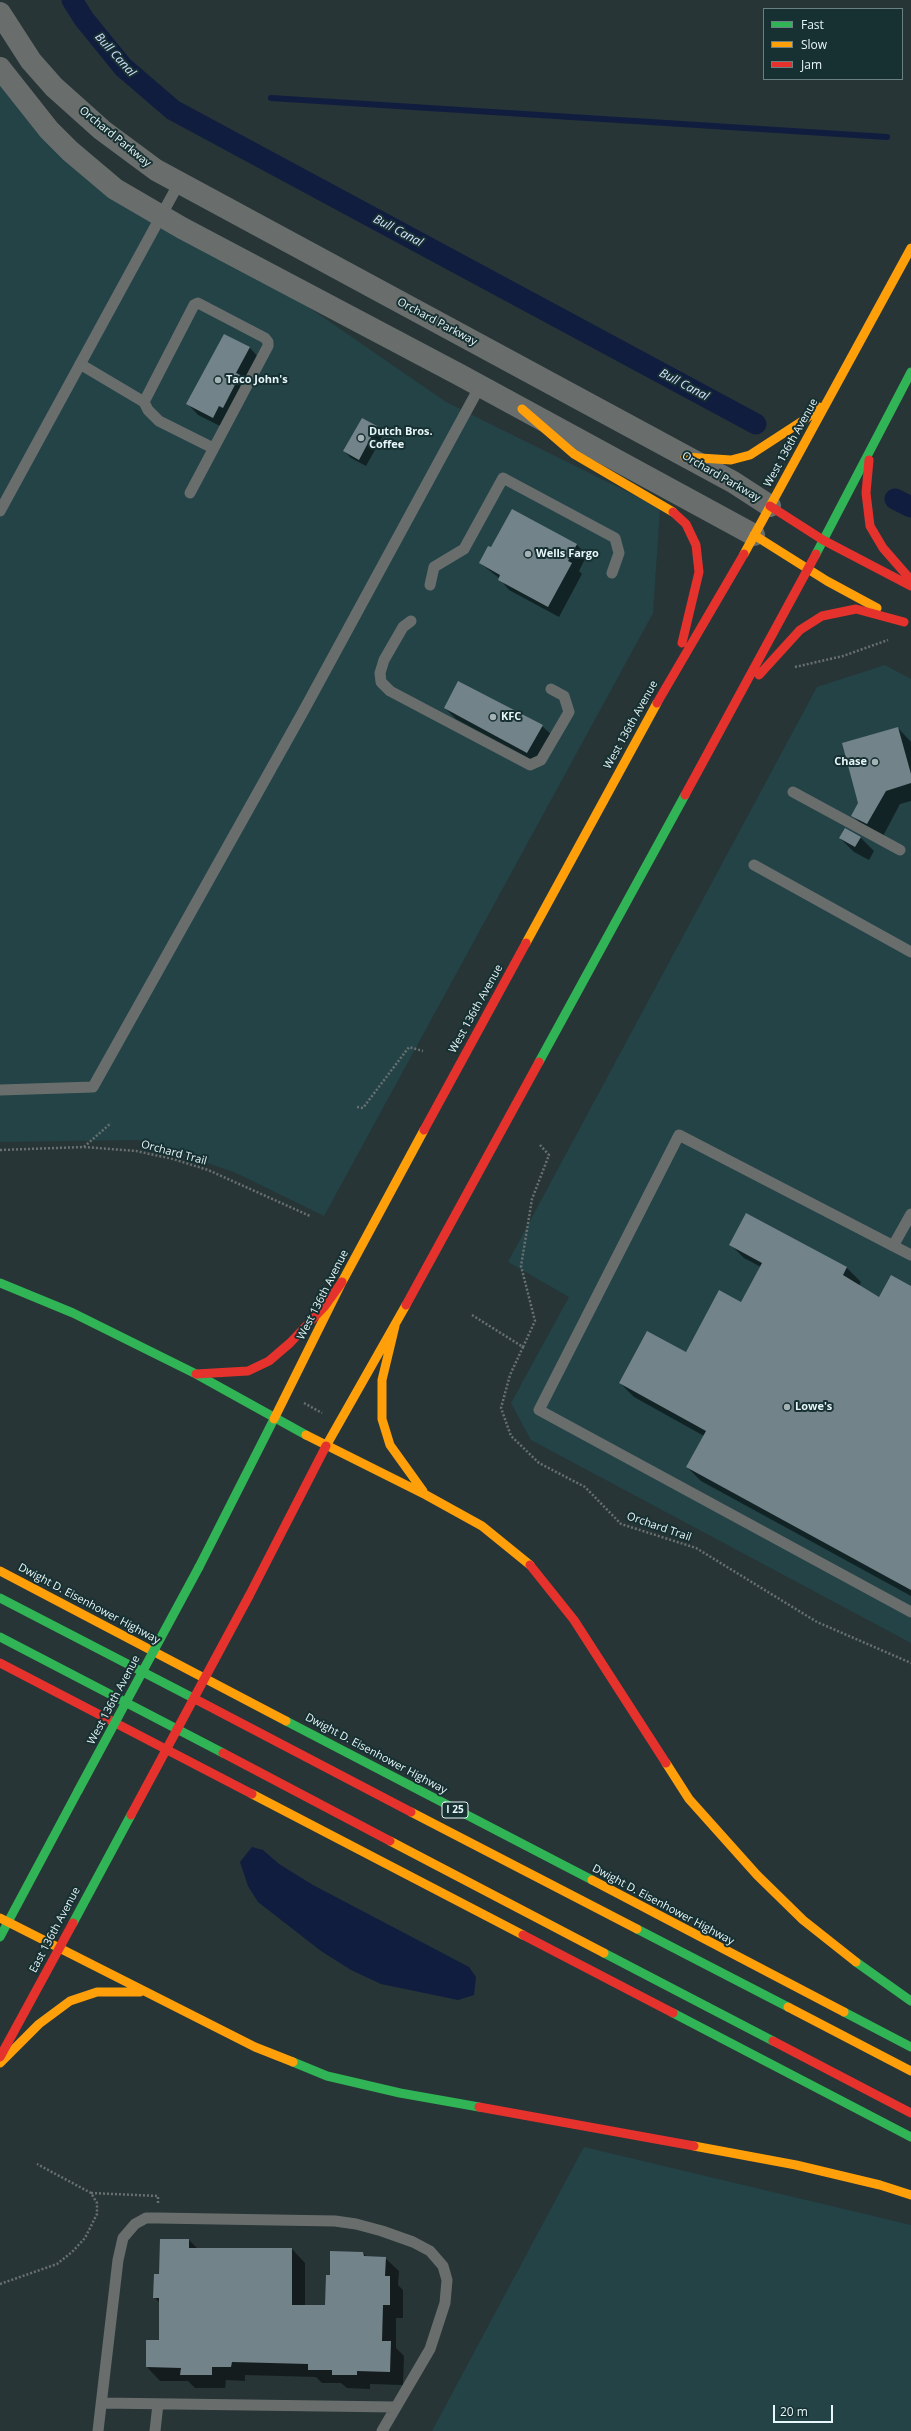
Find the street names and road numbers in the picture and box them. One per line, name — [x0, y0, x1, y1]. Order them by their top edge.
street label: Orchard Parkway — [76, 104, 154, 170]
street label: Orchard Parkway — [395, 295, 479, 349]
street label: West 136th Avenue — [761, 396, 821, 490]
street label: Orchard Parkway — [679, 449, 763, 505]
street label: West 136th Avenue — [601, 678, 661, 772]
street label: West 136th Avenue — [446, 962, 506, 1056]
street label: Orchard Trail — [140, 1138, 208, 1168]
street label: West 136th Avenue — [295, 1248, 351, 1342]
street label: Orchard Trail — [625, 1510, 693, 1544]
street label: Dwight D. Eisenhower Highway — [16, 1561, 162, 1647]
street label: West 136th Avenue — [85, 1653, 143, 1747]
street label: Dwight D. Eisenhower Highway — [303, 1711, 449, 1797]
road number: I 25 — [442, 1802, 468, 1818]
street label: Dwight D. Eisenhower Highway — [590, 1862, 736, 1948]
street label: East 136th Avenue — [27, 1885, 83, 1975]

